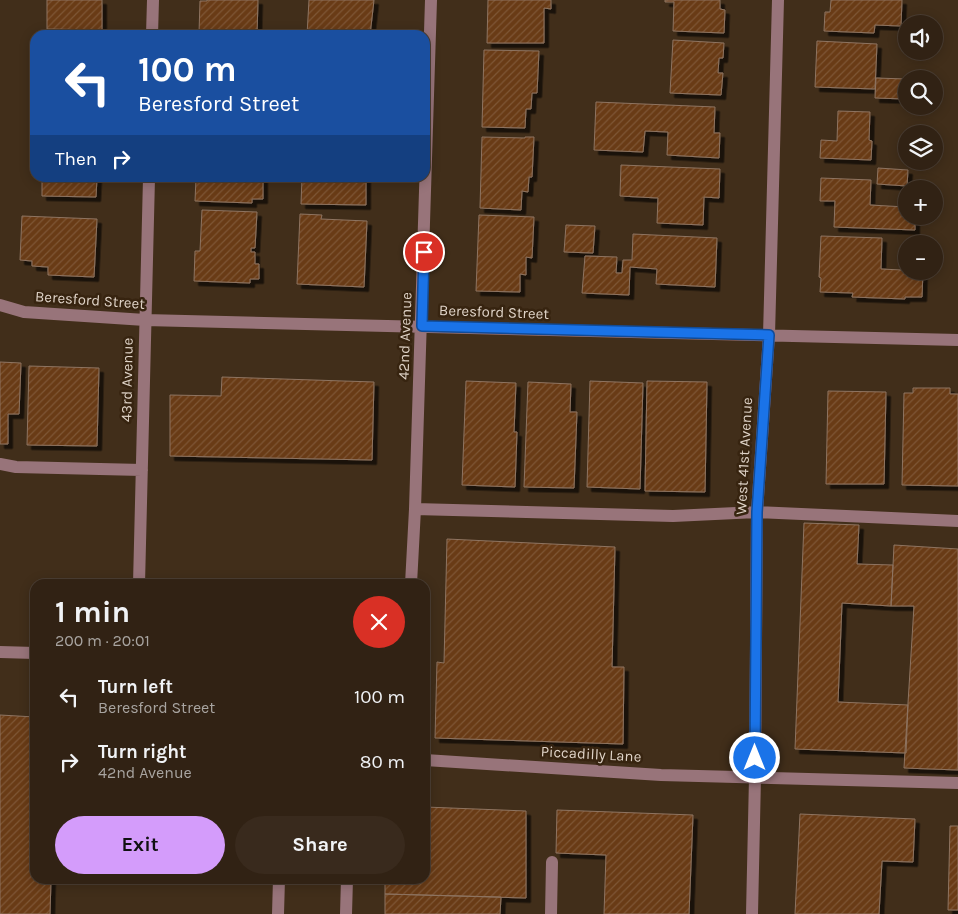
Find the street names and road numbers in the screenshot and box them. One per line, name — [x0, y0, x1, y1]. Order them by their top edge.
street label: Beresford Street — [35, 287, 146, 313]
street label: 42nd Avenue — [394, 292, 416, 380]
street label: Beresford Street — [439, 301, 550, 323]
street label: 43rd Avenue — [117, 338, 137, 422]
street label: West 41st Avenue — [732, 397, 756, 515]
street label: Piccadilly Lane — [540, 742, 642, 766]

